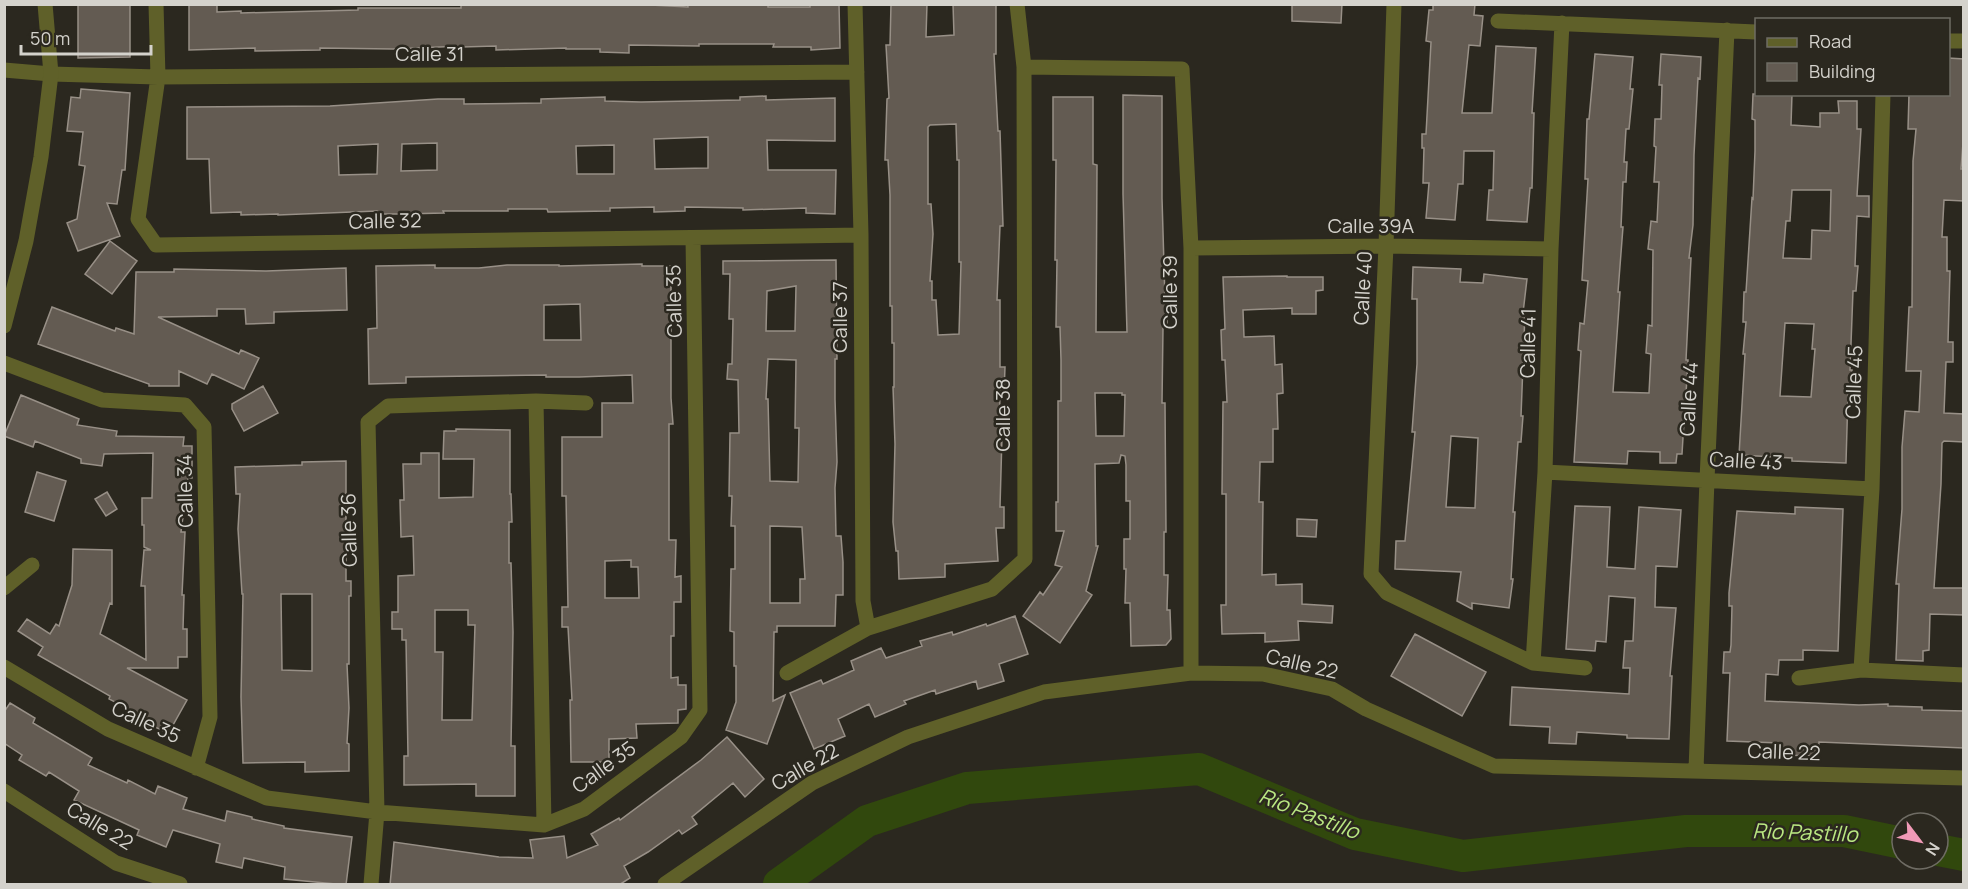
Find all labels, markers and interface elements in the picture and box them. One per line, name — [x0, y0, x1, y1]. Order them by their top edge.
scale bar — [21, 18, 152, 56]
legend — [1755, 18, 1950, 96]
text: 50 m — [30, 26, 70, 50]
text: Road — [1809, 29, 1852, 53]
street label: Calle 31 — [395, 40, 465, 67]
text: Building — [1809, 59, 1875, 83]
street label: Calle 32 — [348, 206, 422, 235]
street label: Calle 39A — [1328, 212, 1415, 239]
street label: Calle 40 — [1347, 250, 1378, 326]
street label: Calle 39 — [1156, 255, 1183, 329]
street label: Calle 35 — [659, 264, 688, 338]
street label: Calle 37 — [826, 281, 853, 353]
street label: Calle 41 — [1513, 308, 1542, 378]
street label: Calle 45 — [1839, 345, 1868, 419]
street label: Calle 44 — [1673, 361, 1704, 437]
street label: Calle 38 — [989, 378, 1016, 452]
street label: Calle 43 — [1709, 445, 1783, 476]
street label: Calle 34 — [170, 454, 199, 528]
street label: Calle 36 — [334, 493, 363, 567]
street label: Calle 22 — [1263, 642, 1341, 685]
street label: Calle 35 — [107, 694, 185, 749]
street label: Calle 35 — [566, 734, 641, 799]
street label: Calle 22 — [766, 737, 843, 797]
street label: Calle 22 — [1747, 737, 1821, 766]
water label: Río Pastillo — [1255, 781, 1365, 846]
street label: Calle 22 — [62, 795, 139, 856]
north arrow — [1890, 811, 1950, 871]
water label: Río Pastillo — [1752, 816, 1860, 848]
text: N — [1920, 838, 1945, 860]

